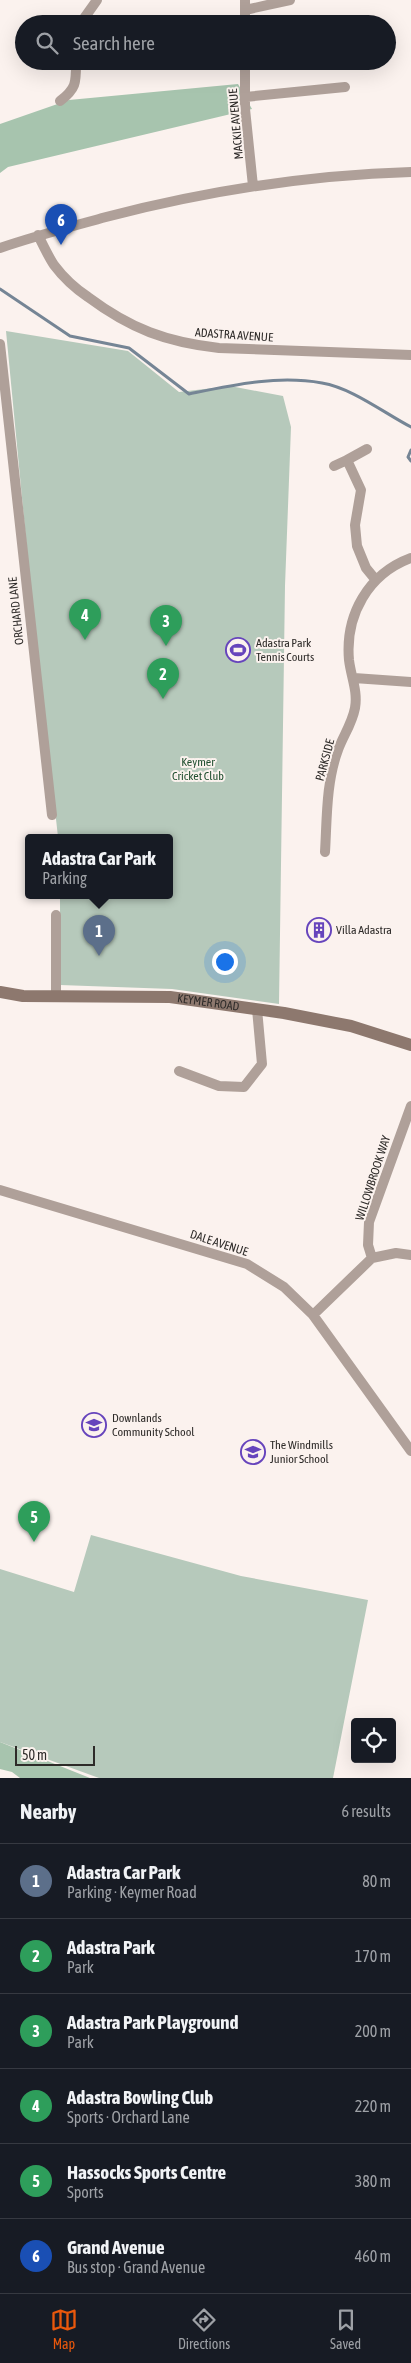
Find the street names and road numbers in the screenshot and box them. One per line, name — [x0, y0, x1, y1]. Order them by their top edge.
street label: MACKIE AVENUE — [226, 88, 246, 160]
street label: ADASTRA AVENUE — [194, 325, 274, 345]
street label: ORCHARD LANE — [5, 576, 27, 646]
street label: PARKSIDE — [313, 737, 337, 783]
street label: KEYMER ROAD — [176, 991, 241, 1014]
street label: WILLOWBROOK WAY — [353, 1133, 394, 1222]
street label: DALE AVENUE — [188, 1227, 250, 1259]

